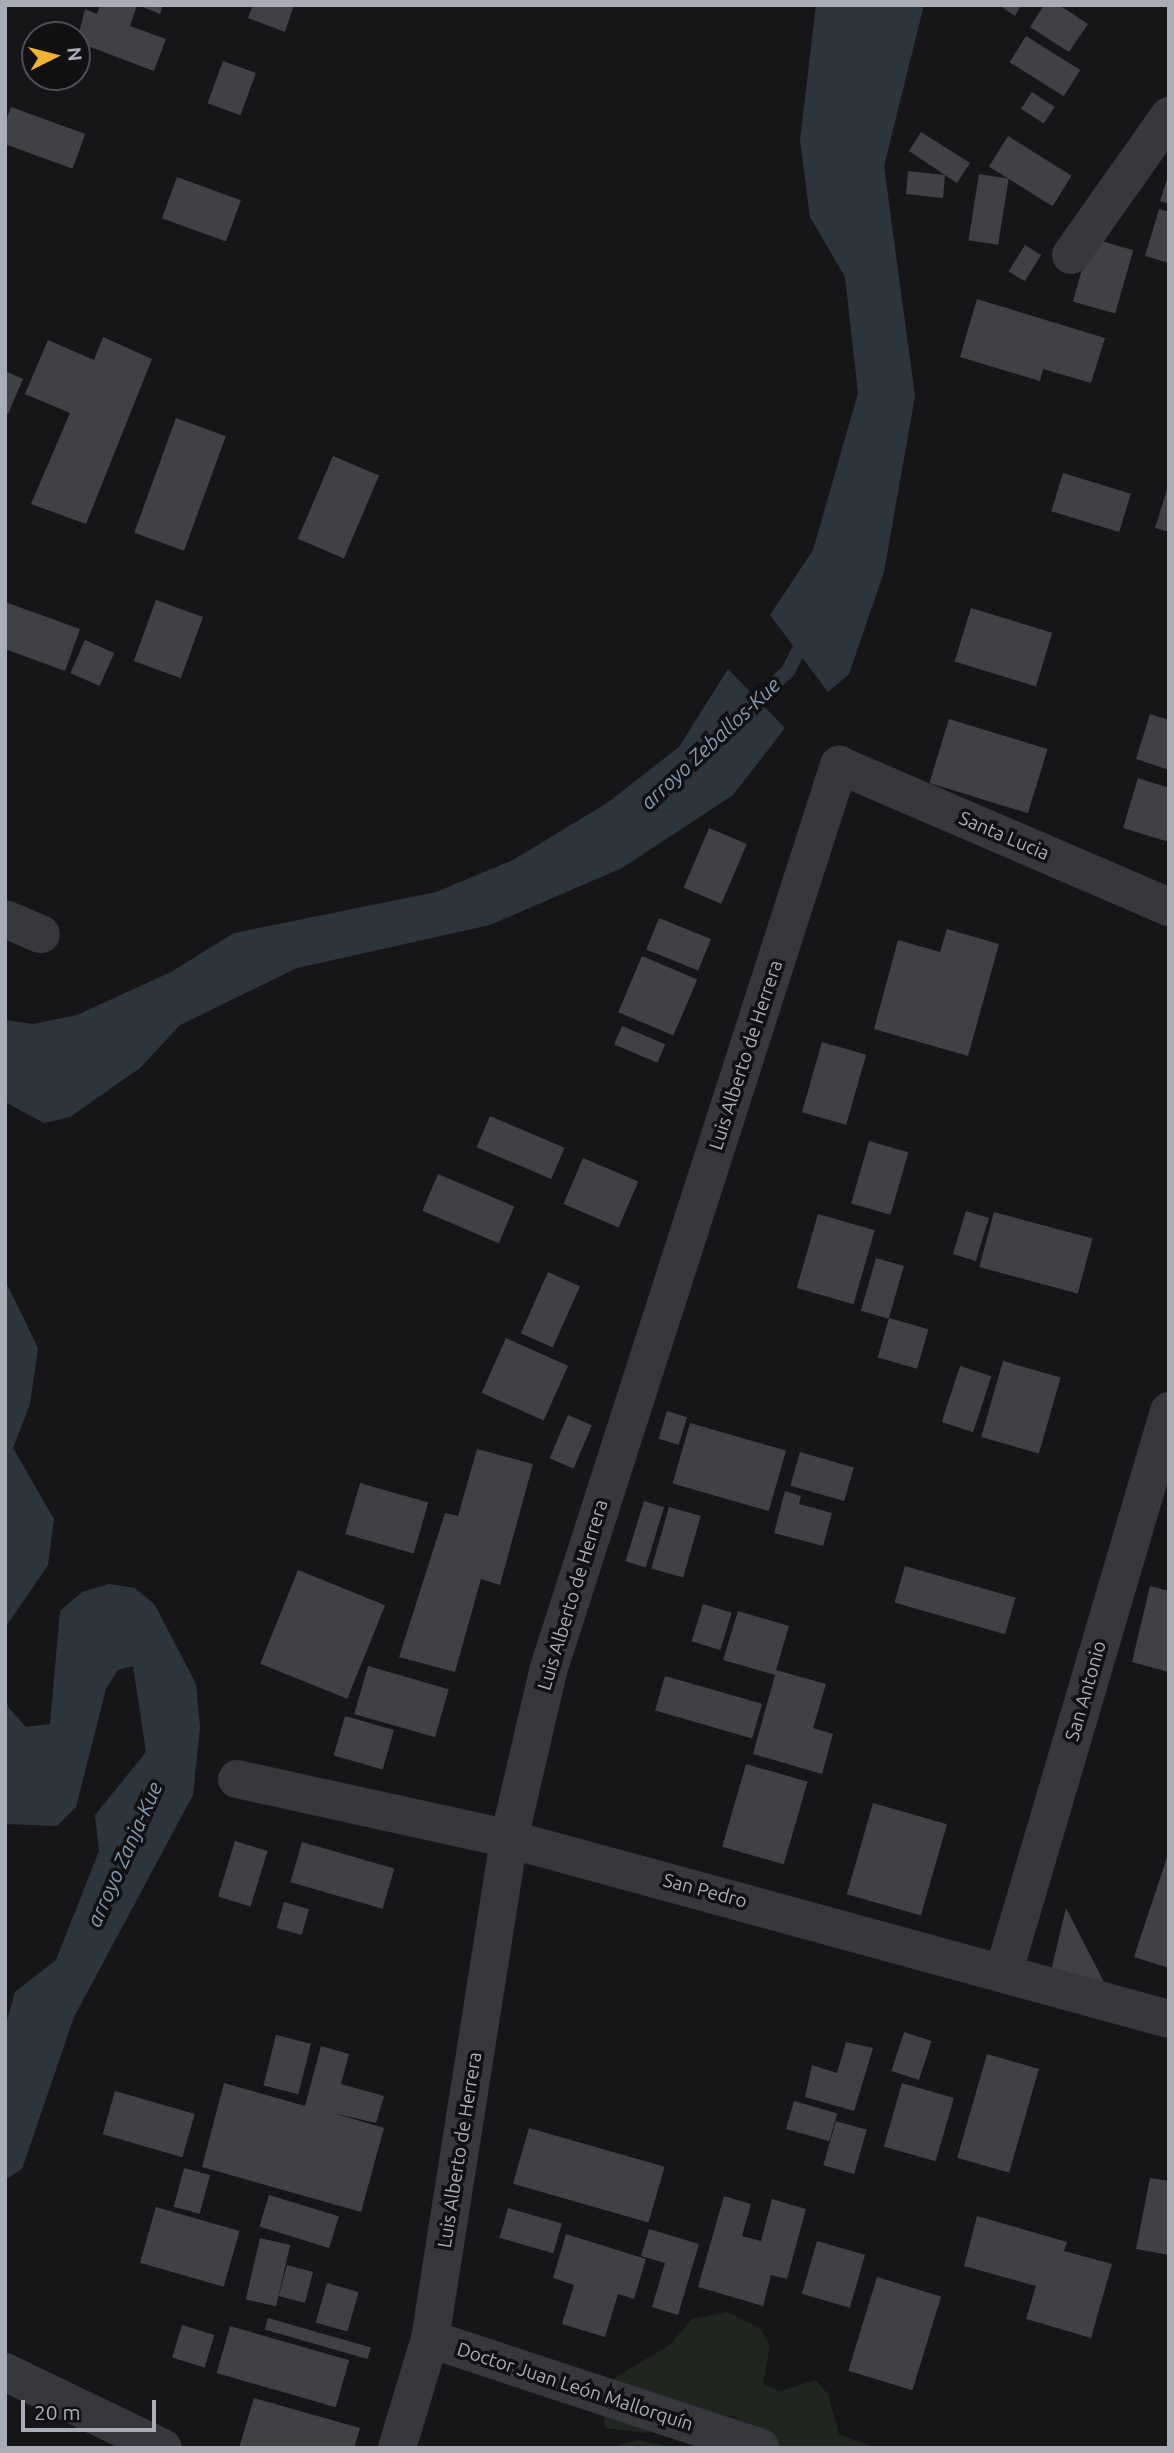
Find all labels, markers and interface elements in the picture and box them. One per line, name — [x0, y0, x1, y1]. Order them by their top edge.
north arrow — [21, 21, 91, 91]
text: N — [63, 46, 87, 62]
water label: arroyo Zeballos-Kue — [635, 672, 785, 814]
street label: Santa Lucia — [955, 807, 1053, 865]
street label: Luis Alberto de Herrera — [705, 957, 787, 1153]
street label: Luis Alberto de Herrera — [533, 1497, 613, 1693]
street label: San Antonio — [1061, 1638, 1111, 1744]
water label: arroyo Zanja-Kue — [81, 1778, 167, 1930]
street label: San Pedro — [661, 1869, 749, 1913]
street label: Luis Alberto de Herrera — [433, 2050, 487, 2250]
street label: Doctor Juan León Mallorquín — [454, 2338, 696, 2436]
scale bar — [24, 2386, 159, 2430]
text: 20 m — [34, 2400, 81, 2424]

